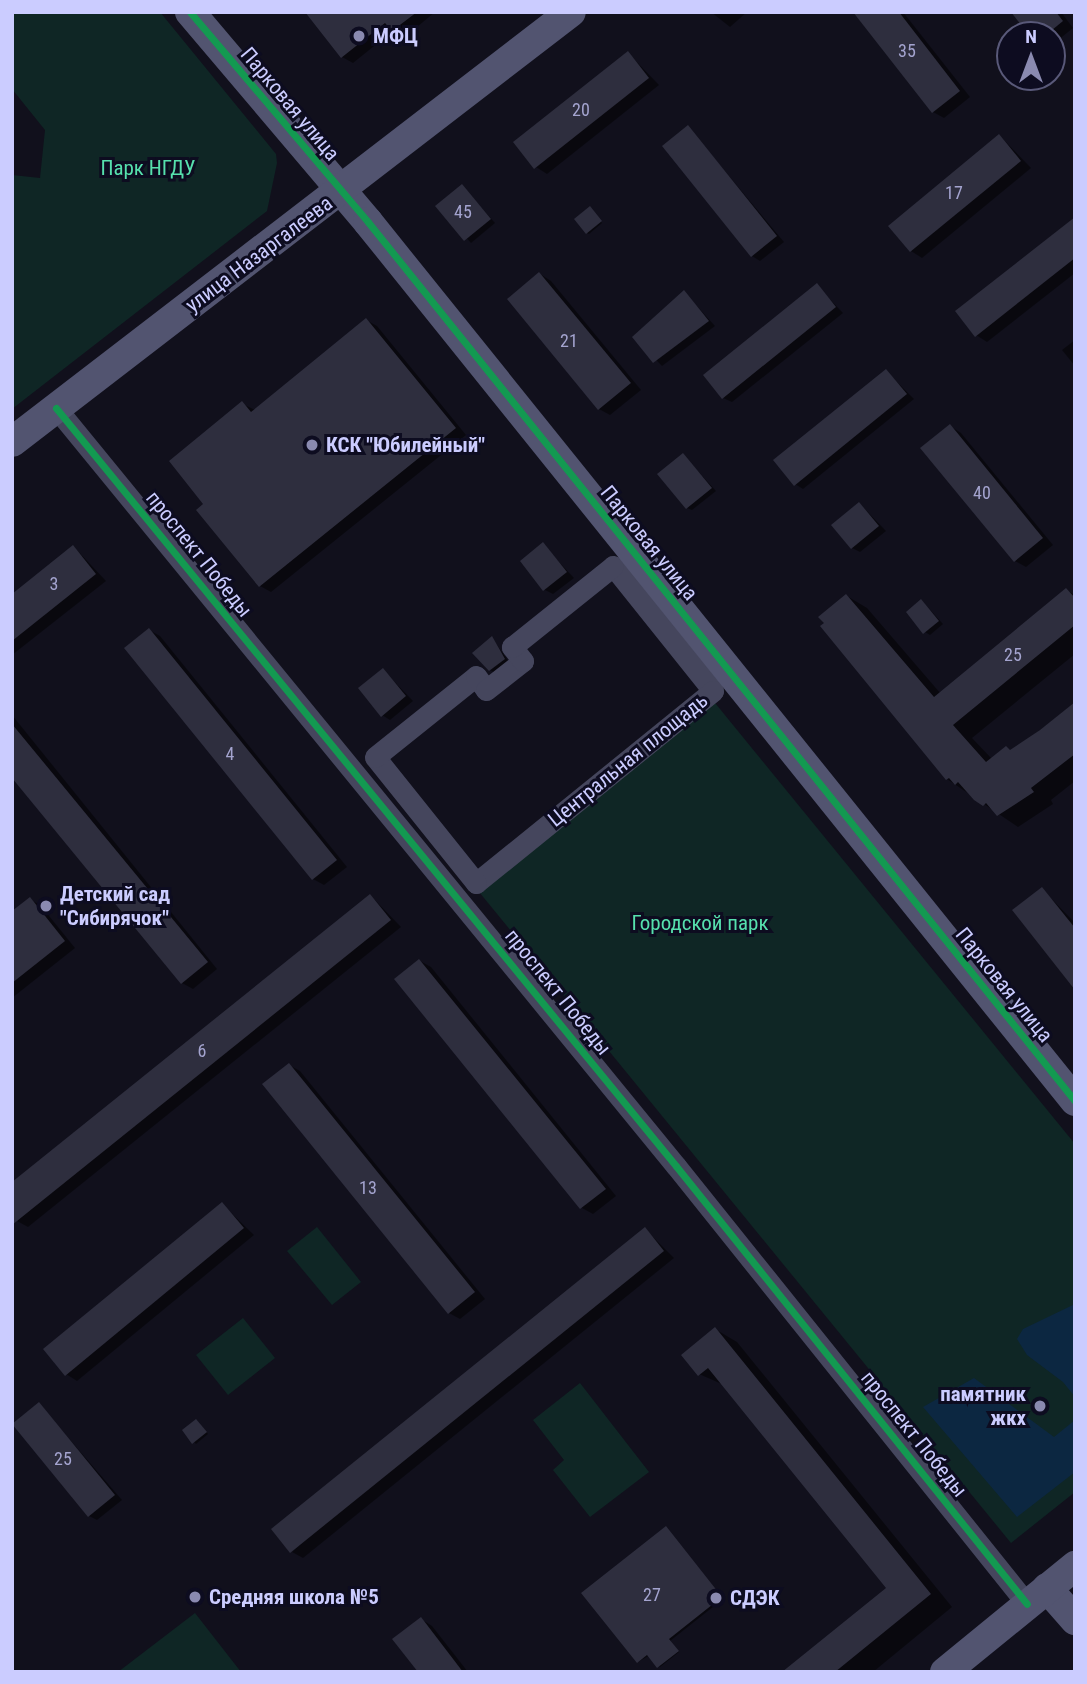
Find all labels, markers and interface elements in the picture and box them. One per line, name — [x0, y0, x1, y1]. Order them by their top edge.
north arrow — [996, 21, 1066, 91]
place label: МФЦ — [373, 23, 418, 49]
text: N — [1025, 25, 1037, 48]
marker: МФЦ — [351, 28, 367, 44]
house number: 35 — [898, 40, 916, 62]
street label: Парковая улица — [235, 42, 345, 166]
house number: 20 — [572, 99, 590, 121]
park label: Парк НГДУ — [100, 155, 196, 181]
house number: 17 — [945, 182, 963, 204]
street label: улица Назаргалеева — [181, 191, 337, 317]
house number: 45 — [454, 201, 472, 223]
house number: 21 — [560, 330, 578, 352]
place label: КСК "Юбилейный" — [326, 432, 485, 458]
marker: КСК "Юбилейный" — [304, 437, 320, 453]
street label: Парковая улица — [595, 481, 703, 605]
house number: 40 — [973, 482, 991, 504]
street label: проспект Победы — [140, 486, 258, 622]
house number: 3 — [50, 573, 58, 595]
house number: 25 — [1004, 644, 1022, 666]
street label: Центральная площадь — [543, 688, 713, 832]
house number: 4 — [226, 743, 234, 765]
place label: Детский сад "Сибирячок" — [60, 881, 170, 931]
marker: Детский сад "Сибирячок" — [38, 898, 54, 914]
park label: Городской парк — [631, 910, 769, 936]
street label: Парковая улица — [950, 923, 1058, 1047]
street label: проспект Победы — [499, 924, 617, 1060]
house number: 6 — [198, 1040, 206, 1062]
house number: 13 — [359, 1177, 377, 1199]
street label: проспект Победы — [855, 1366, 973, 1502]
place label: памятник жкх — [940, 1381, 1026, 1431]
marker: памятник жкх — [1032, 1398, 1048, 1414]
house number: 25 — [54, 1448, 72, 1470]
place label: Средняя школа №5 — [209, 1584, 379, 1610]
house number: 27 — [643, 1584, 661, 1606]
place label: СДЭК — [730, 1585, 779, 1611]
marker: Средняя школа №5 — [187, 1589, 203, 1605]
marker: СДЭК — [708, 1590, 724, 1606]

